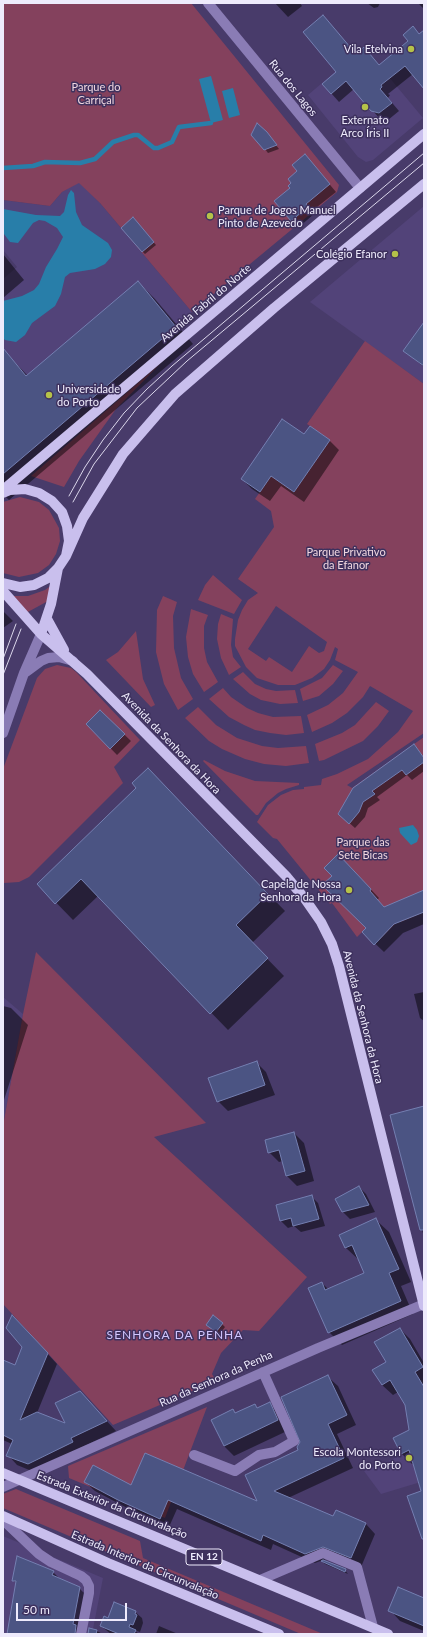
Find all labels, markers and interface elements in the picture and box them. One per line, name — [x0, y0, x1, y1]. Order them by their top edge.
place label: Vila Etelvina — [344, 42, 403, 56]
marker: Vila Etelvina — [406, 44, 416, 54]
street label: Rua dos Lagos — [266, 57, 320, 119]
park label: Parque do Carriçal — [72, 80, 120, 106]
marker: Externato Arco Íris II — [360, 102, 370, 112]
place label: Externato Arco Íris II — [341, 113, 389, 139]
place label: Parque de Jogos Manuel Pinto de Azevedo — [218, 203, 336, 229]
marker: Parque de Jogos Manuel Pinto de Azevedo — [205, 211, 215, 221]
place label: Colégio Efanor — [316, 247, 387, 261]
marker: Colégio Efanor — [390, 249, 400, 259]
street label: Avenida Fabril do Norte — [158, 261, 254, 345]
place label: Universidade do Porto — [57, 382, 120, 408]
marker: Universidade do Porto — [44, 390, 54, 400]
park label: Parque Privativo da Efanor — [306, 545, 386, 571]
street label: Avenida da Senhora da Hora — [119, 689, 223, 797]
park label: Parque das Sete Bicas — [337, 835, 389, 861]
place label: Capela de Nossa Senhora da Hora — [260, 877, 341, 903]
marker: Capela de Nossa Senhora da Hora — [344, 885, 354, 895]
street label: Avenida da Senhora da Hora — [340, 949, 386, 1085]
district label: SENHORA DA PENHA — [107, 1328, 243, 1342]
street label: Rua da Senhora da Penha — [157, 1348, 275, 1410]
place label: Escola Montessori do Porto — [313, 1445, 401, 1471]
marker: Escola Montessori do Porto — [404, 1453, 414, 1463]
street label: Estrada Exterior da Circunvalação — [35, 1469, 189, 1541]
street label: Estrada Interior da Circunvalação — [69, 1528, 221, 1602]
road number: EN 12 — [186, 1549, 222, 1565]
scale bar — [18, 1595, 129, 1621]
text: 50 m — [23, 1602, 50, 1617]

